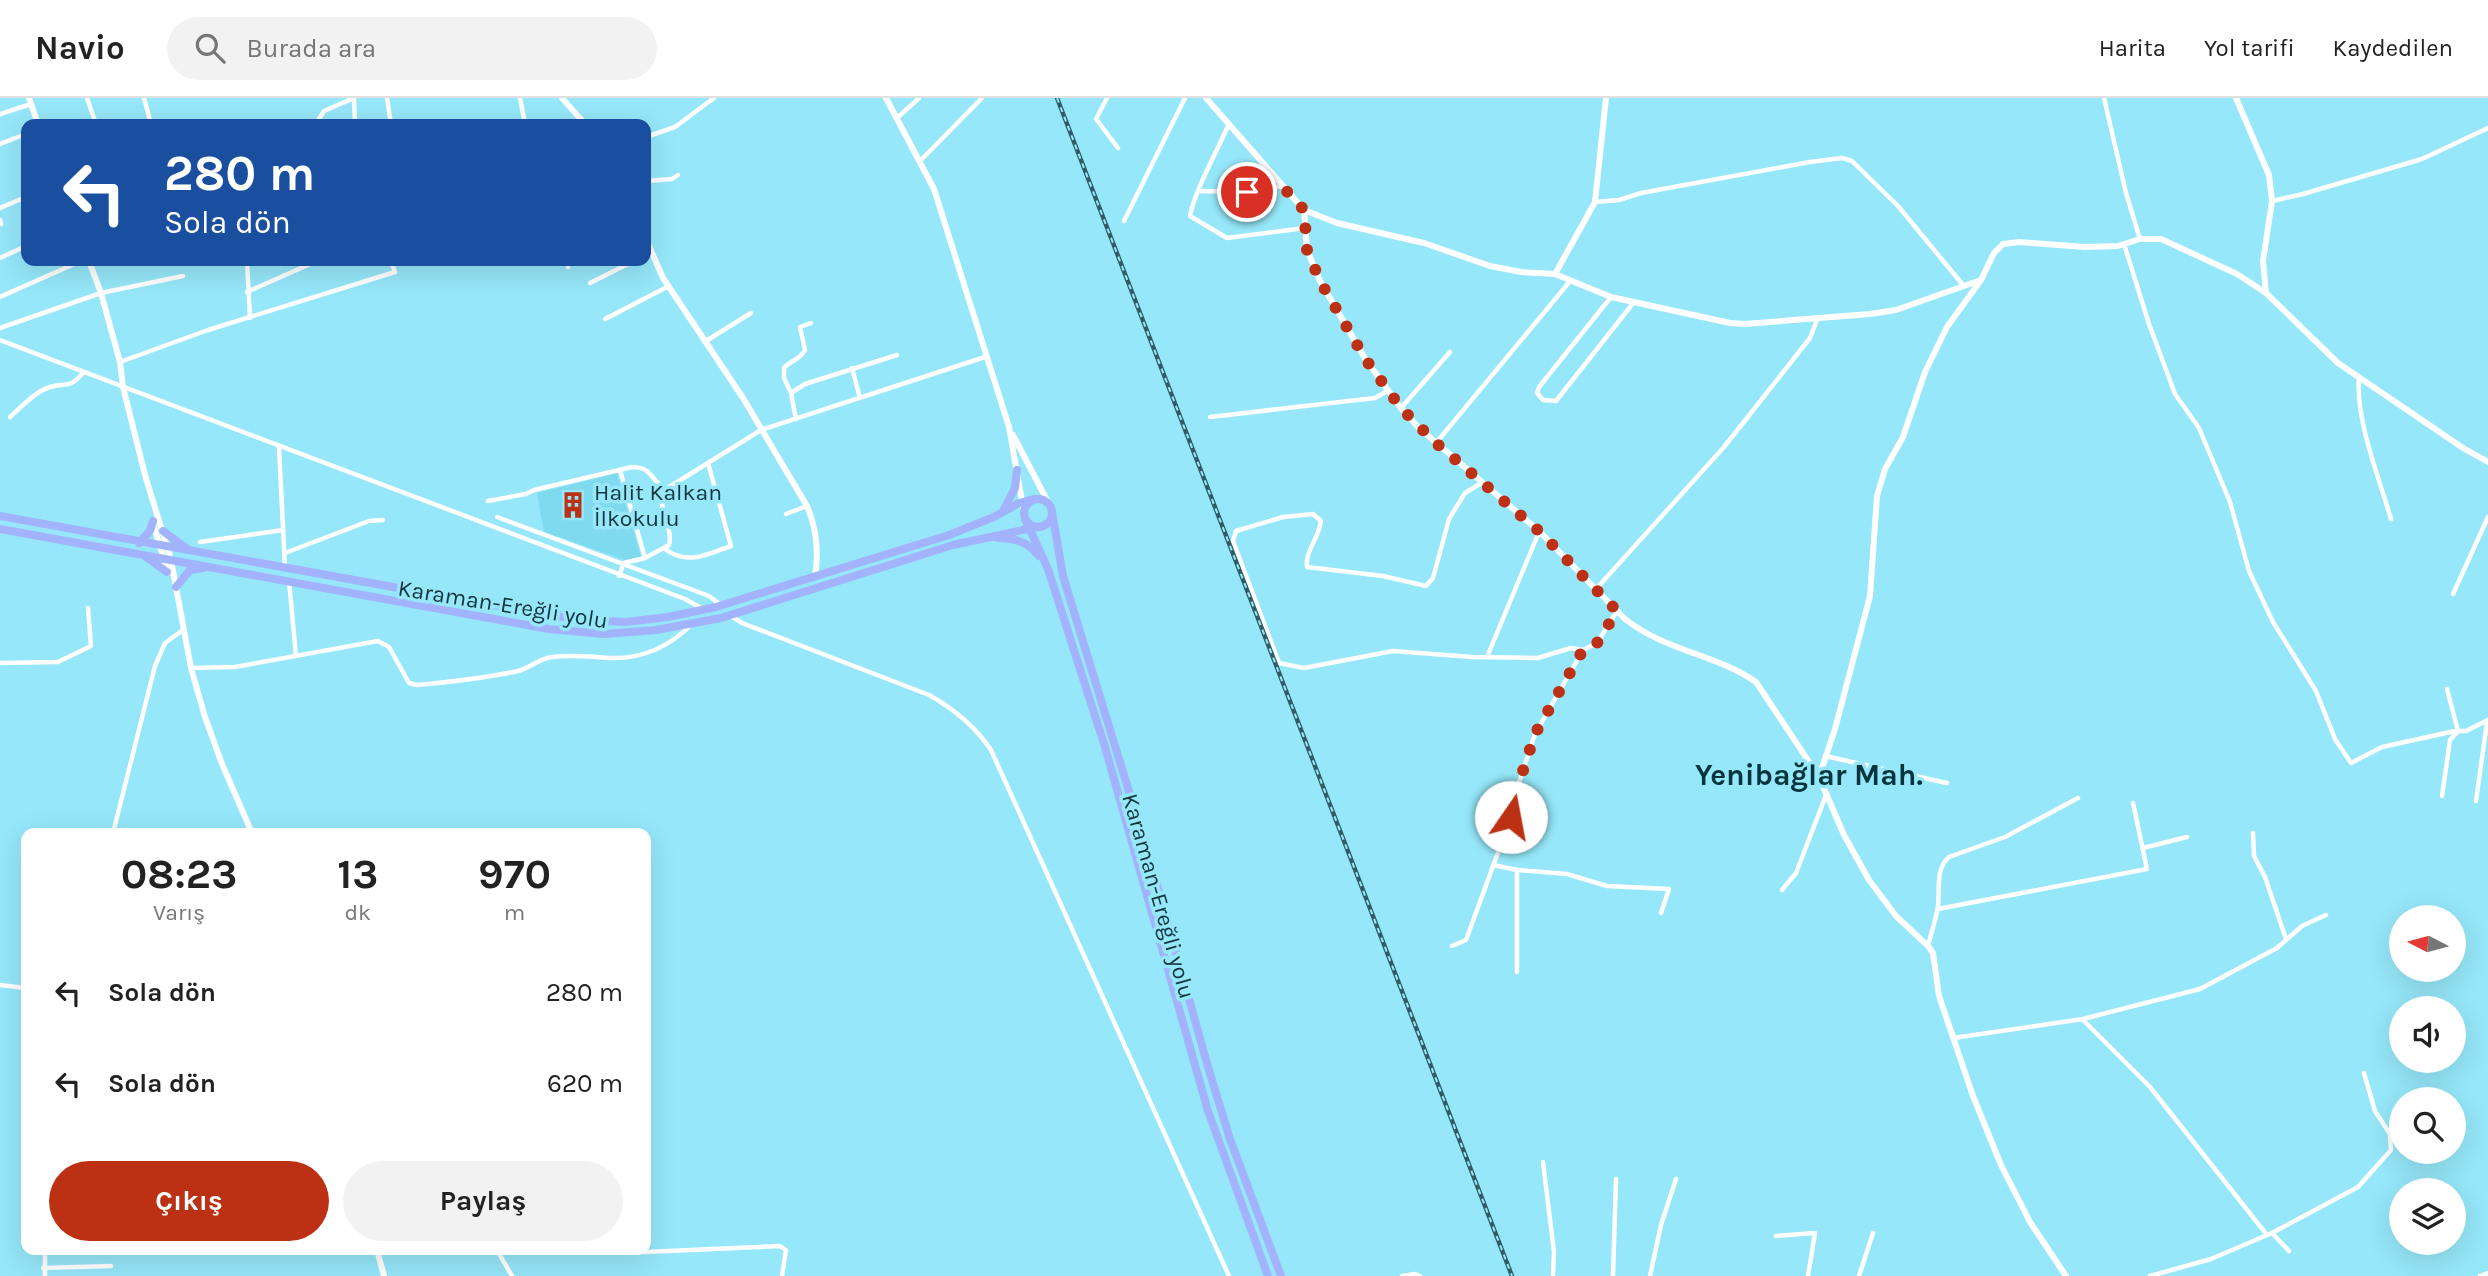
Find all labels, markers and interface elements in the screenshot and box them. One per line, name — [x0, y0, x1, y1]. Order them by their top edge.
search box — [167, 17, 657, 80]
text: Navio — [35, 29, 125, 67]
icon: search — [191, 29, 229, 67]
text: Burada ara — [247, 33, 376, 64]
text: Harita — [2099, 34, 2166, 62]
text: Yol tarifi — [2204, 34, 2295, 62]
text: Kaydedilen — [2333, 34, 2453, 62]
text: 280 m — [164, 145, 315, 202]
icon: left — [49, 147, 140, 238]
pin — [1217, 162, 1277, 222]
icon: arrive — [1228, 173, 1266, 211]
text: Sola dön — [164, 204, 291, 241]
place label: Halit Kalkan İlkokulu — [594, 479, 722, 532]
building icon: Halit Kalkan İlkokulu — [558, 490, 588, 520]
street label: Karaman-Ereğli yolu — [396, 575, 610, 634]
district label: Yenibağlar Mah. — [1695, 757, 1923, 793]
position arrow — [1474, 780, 1548, 854]
street label: Karaman-Ereğli yolu — [1116, 790, 1201, 1002]
text: 08:23 — [121, 849, 237, 899]
text: 13 — [337, 849, 378, 899]
text: 970 — [478, 849, 551, 899]
text: Varış — [153, 899, 205, 926]
text: dk — [344, 899, 371, 926]
text: m — [504, 899, 525, 926]
north arrow — [2389, 905, 2466, 982]
map controls — [2389, 905, 2466, 1255]
icon: left — [49, 974, 87, 1012]
text: Sola dön — [108, 977, 216, 1008]
text: 280 m — [546, 977, 623, 1008]
button: sound — [2389, 996, 2466, 1073]
icon: left — [49, 1065, 87, 1103]
text: Sola dön — [108, 1068, 216, 1099]
text: 620 m — [547, 1068, 623, 1099]
button: search — [2389, 1087, 2466, 1164]
button: Çıkış — [49, 1161, 329, 1241]
button: Paylaş — [343, 1161, 623, 1241]
button: layers — [2389, 1178, 2466, 1255]

